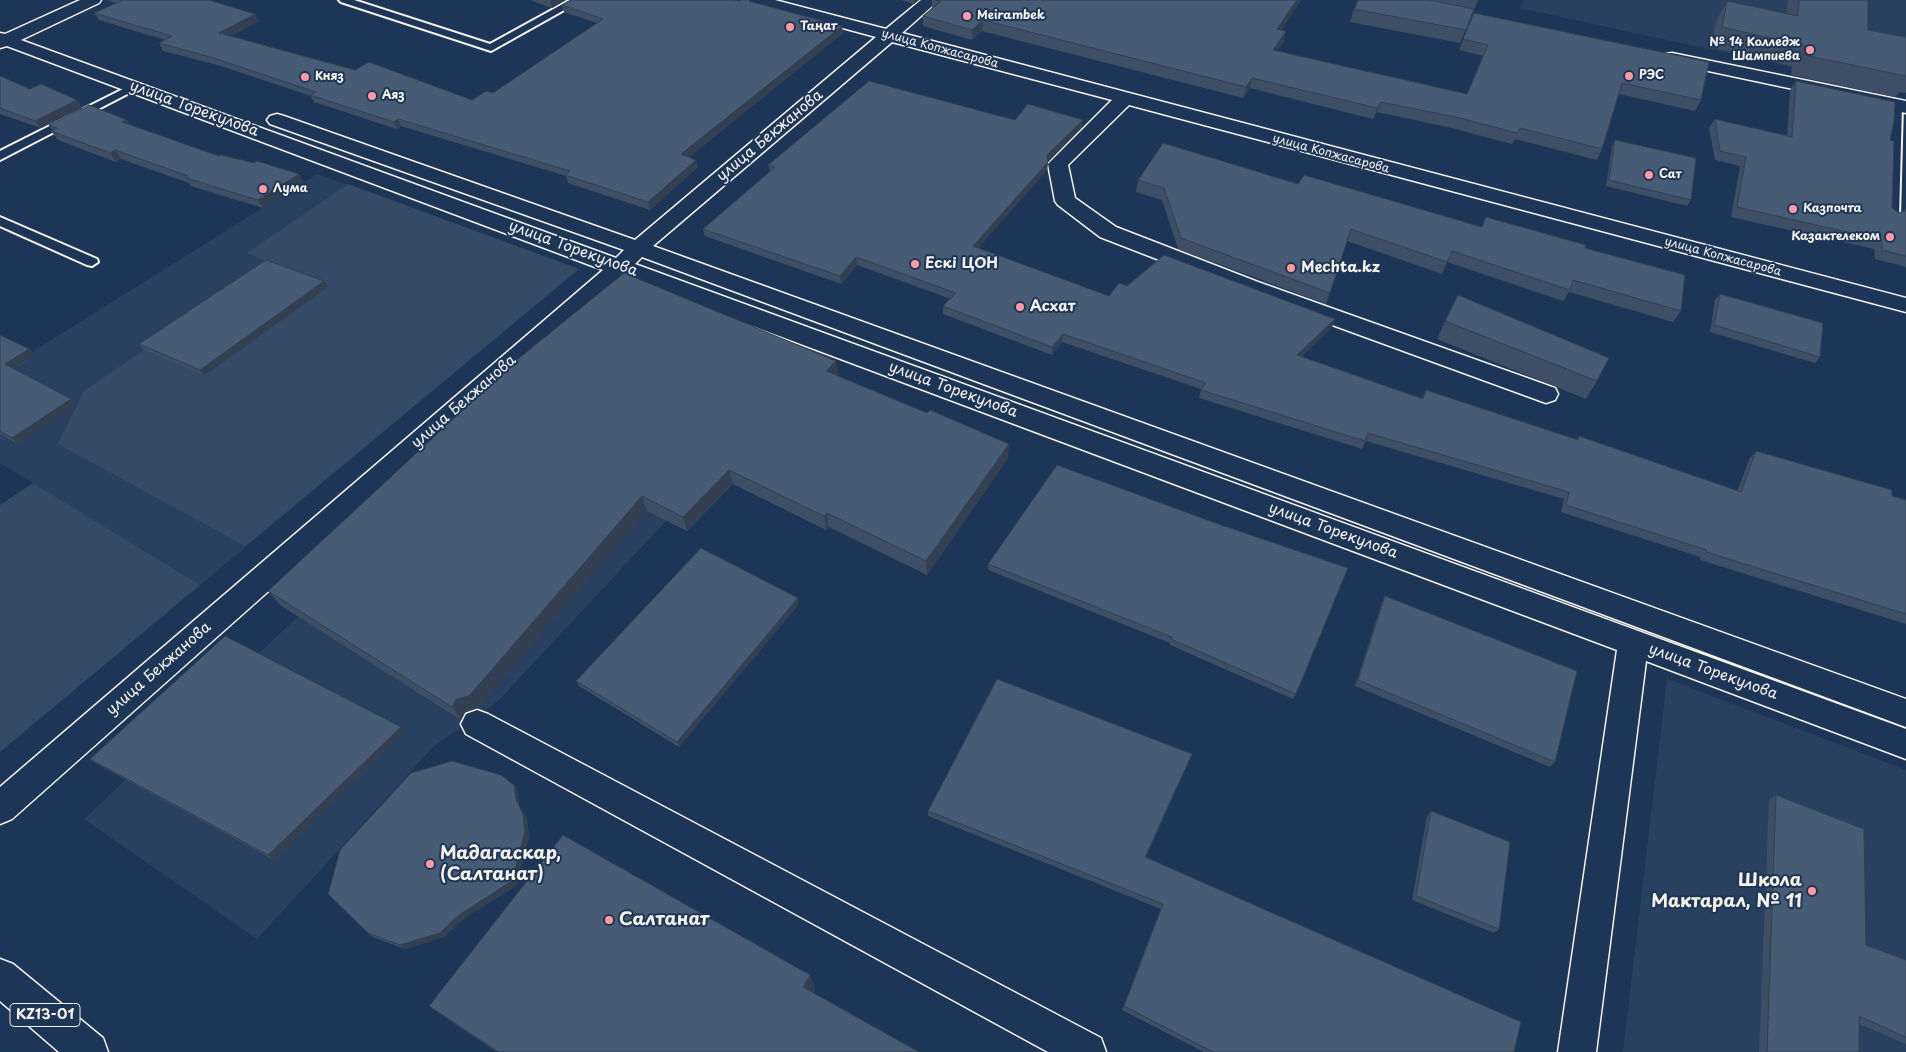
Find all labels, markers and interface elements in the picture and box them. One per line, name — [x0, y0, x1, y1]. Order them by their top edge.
place label: Meirambek — [977, 9, 1045, 23]
marker: Meirambek — [961, 10, 973, 22]
place label: Таңат — [800, 20, 837, 34]
marker: Таңат — [784, 21, 796, 33]
street label: улица Копжасарова — [880, 26, 1000, 72]
place label: № 14 Колледж Шампиева — [1709, 36, 1800, 64]
marker: № 14 Колледж Шампиева — [1804, 44, 1816, 56]
place label: РЭС — [1639, 69, 1664, 83]
place label: Княз — [315, 70, 344, 84]
marker: РЭС — [1623, 70, 1635, 82]
marker: Княз — [299, 71, 311, 83]
street label: улица Торекулова — [127, 77, 261, 141]
street label: улица Бекжанова — [713, 86, 827, 186]
place label: Аяз — [382, 89, 405, 103]
marker: Аяз — [366, 90, 378, 102]
street label: улица Копжасарова — [1271, 131, 1391, 177]
place label: Сат — [1659, 168, 1682, 182]
marker: Сат — [1643, 169, 1655, 181]
place label: Лума — [273, 182, 308, 196]
marker: Лума — [257, 183, 269, 195]
place label: Казпочта — [1803, 202, 1862, 216]
marker: Казпочта — [1787, 203, 1799, 215]
street label: улица Торекулова — [506, 217, 640, 281]
place label: Казактелеком — [1791, 230, 1880, 244]
marker: Казактелеком — [1884, 231, 1896, 243]
street label: улица Копжасарова — [1663, 234, 1783, 280]
place label: Ескі ЦОН — [925, 255, 998, 273]
marker: Ескі ЦОН — [909, 258, 921, 270]
place label: Mechta.kz — [1301, 259, 1380, 277]
marker: Mechta.kz — [1285, 262, 1297, 274]
place label: Асхат — [1030, 298, 1075, 316]
marker: Асхат — [1014, 301, 1026, 313]
street label: улица Бекжанова — [408, 352, 520, 452]
street label: улица Торекулова — [886, 358, 1020, 422]
street label: улица Торекулова — [1266, 499, 1400, 563]
street label: улица Бекжанова — [103, 619, 215, 719]
street label: улица Торекулова — [1646, 640, 1780, 704]
place label: Мадагаскар, (Салтанат) — [440, 843, 561, 886]
marker: Мадагаскар, (Салтанат) — [424, 858, 436, 870]
place label: Школа Мактарал, № 11 — [1651, 870, 1802, 912]
marker: Школа Мактарал, № 11 — [1806, 885, 1818, 897]
place label: Салтанат — [619, 909, 709, 931]
marker: Салтанат — [603, 914, 615, 926]
road number: KZ13-01 — [10, 1004, 80, 1026]

